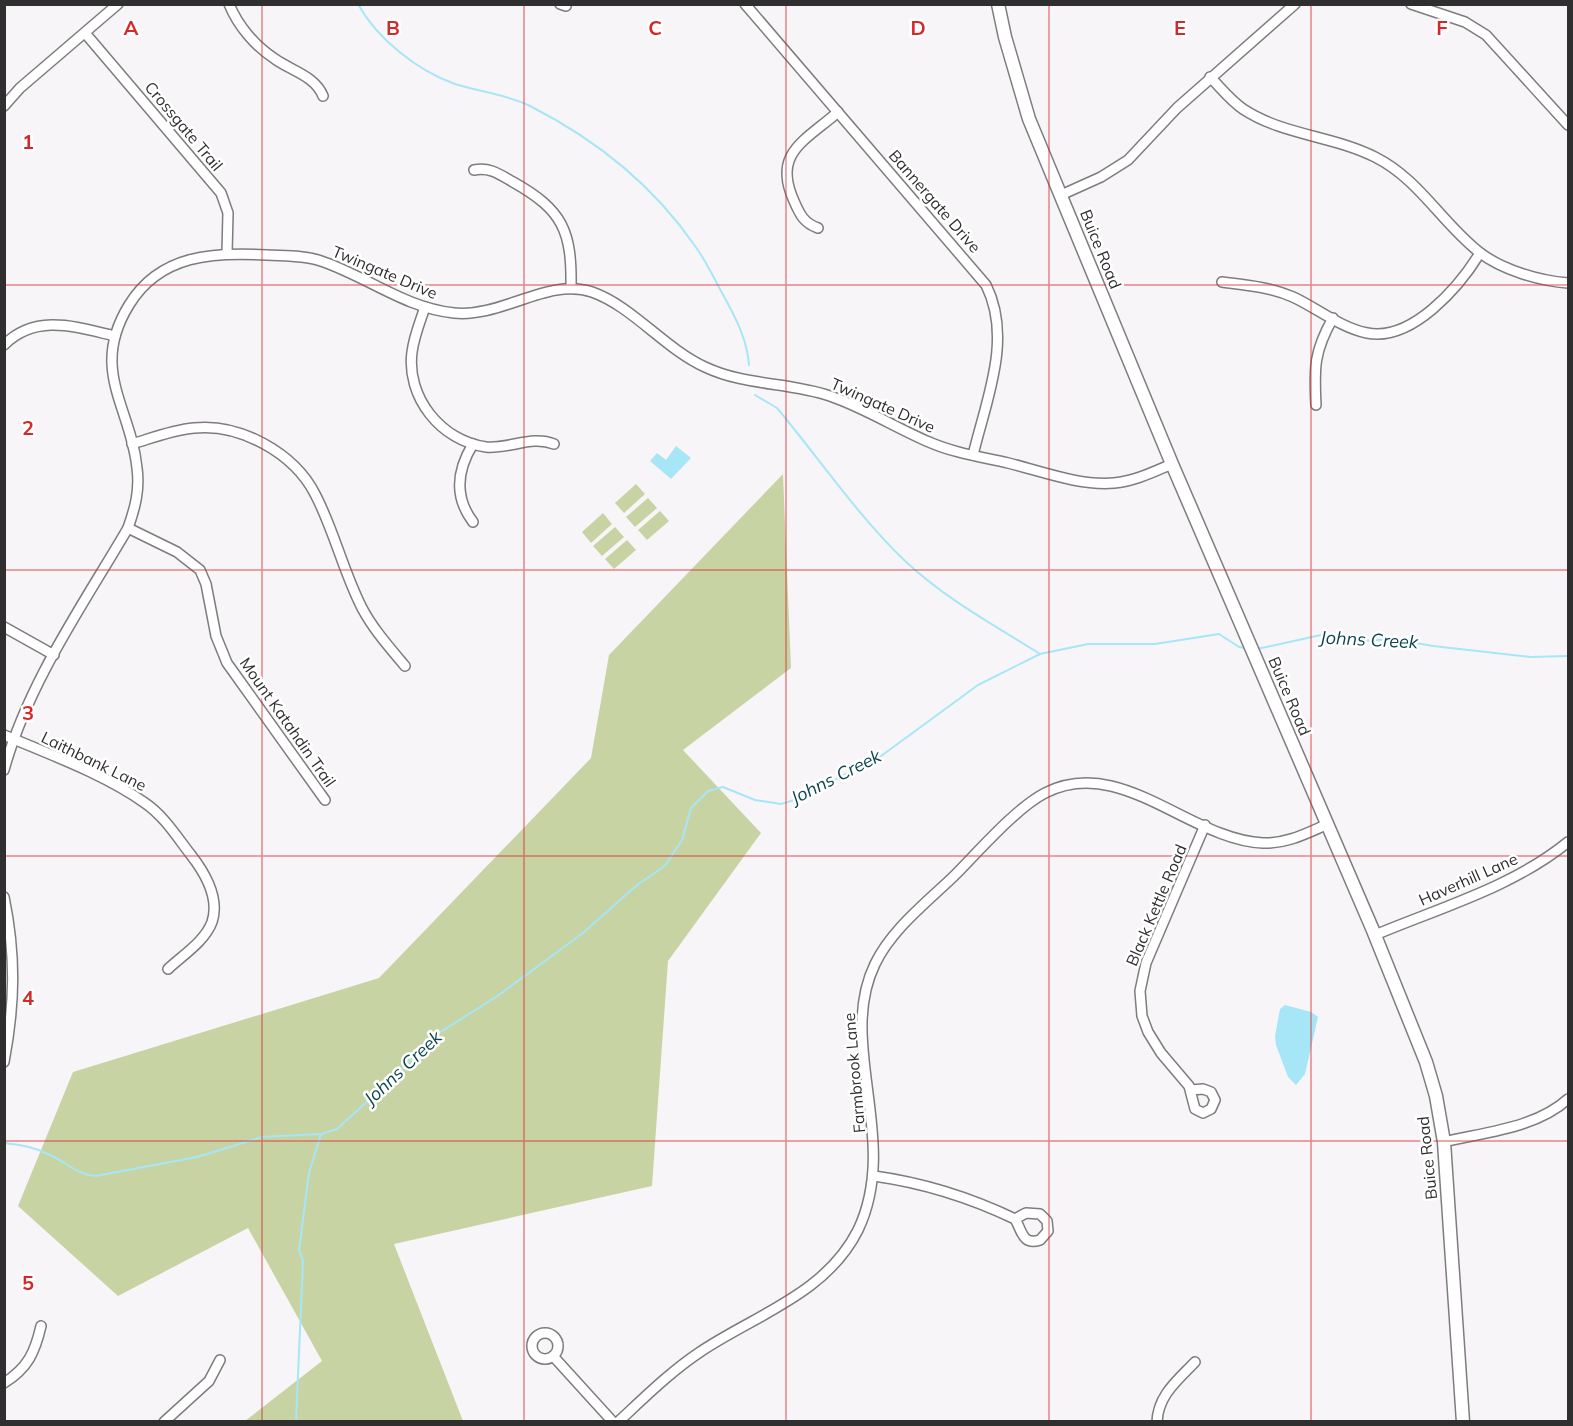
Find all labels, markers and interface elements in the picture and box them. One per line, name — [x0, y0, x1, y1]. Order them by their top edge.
text: A — [124, 15, 139, 40]
text: B — [386, 15, 400, 40]
text: C — [648, 15, 662, 40]
text: D — [910, 15, 926, 40]
text: E — [1174, 15, 1186, 40]
text: F — [1436, 15, 1448, 40]
street label: Crossgate Trail — [141, 77, 227, 175]
text: 1 — [22, 129, 34, 154]
street label: Bannergate Drive — [885, 145, 985, 257]
street label: Buice Road — [1076, 206, 1126, 292]
street label: Twingate Drive — [330, 241, 440, 303]
street label: Twingate Drive — [828, 373, 938, 437]
text: 2 — [22, 415, 34, 440]
water label: Johns Creek — [1317, 625, 1420, 654]
street label: Mount Katahdin Trail — [236, 653, 340, 791]
street label: Buice Road — [1264, 654, 1316, 738]
text: 3 — [22, 700, 34, 725]
street label: Laithbank Lane — [38, 727, 150, 795]
water label: Johns Creek — [785, 744, 886, 810]
street label: Black Kettle Road — [1121, 841, 1191, 969]
street label: Haverhill Lane — [1415, 848, 1521, 910]
text: 4 — [22, 985, 34, 1010]
street label: Farmbrook Lane — [839, 1012, 869, 1134]
water label: Johns Creek — [357, 1025, 447, 1111]
street label: Buice Road — [1413, 1115, 1441, 1201]
text: 5 — [22, 1270, 34, 1295]

